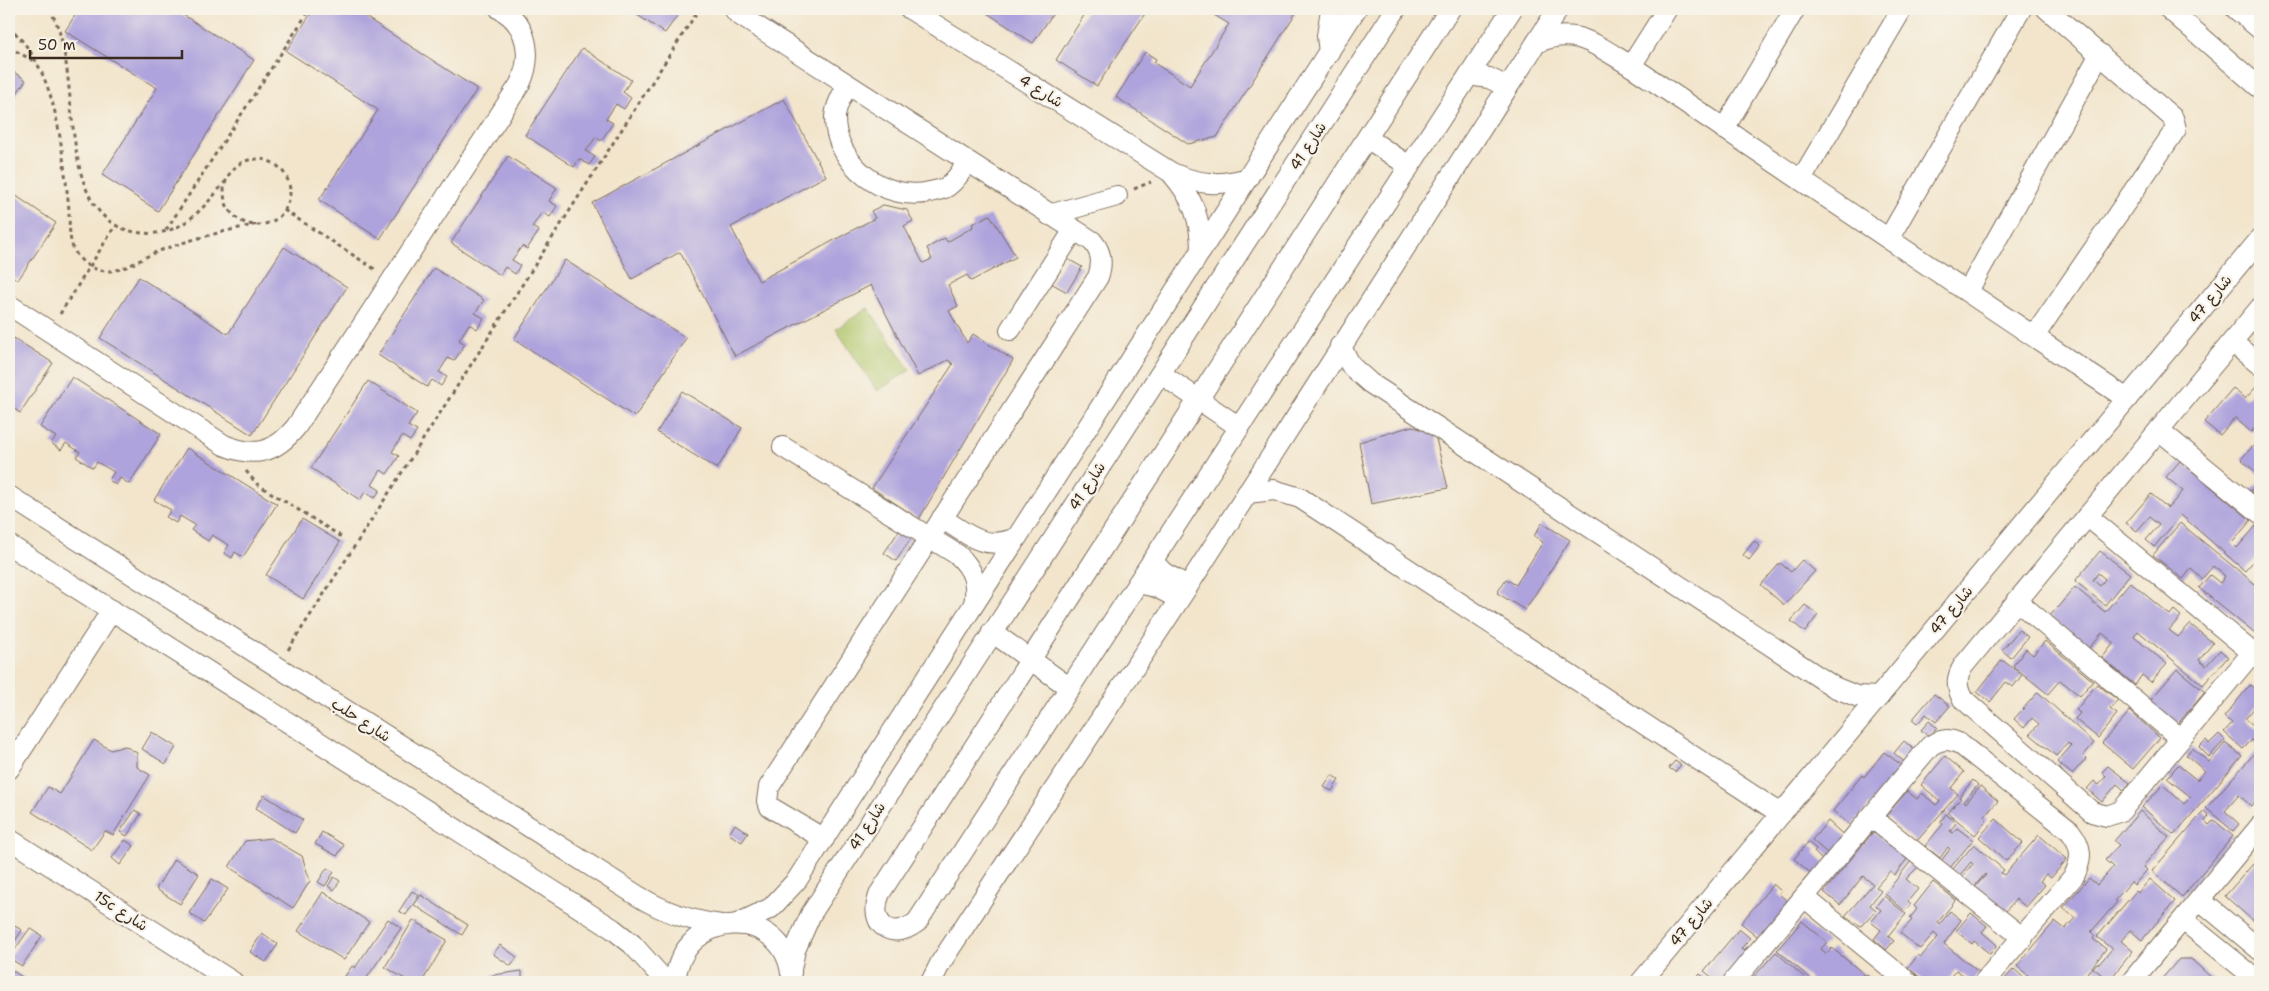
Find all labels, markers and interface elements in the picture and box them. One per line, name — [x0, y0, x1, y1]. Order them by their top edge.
scale bar — [30, 28, 182, 60]
text: 50 m — [38, 35, 76, 55]
street label: شارع 4 — [1015, 70, 1067, 112]
street label: شارع 41 — [1285, 118, 1331, 174]
street label: شارع 47 — [2184, 271, 2236, 327]
street label: شارع 41 — [1064, 458, 1110, 514]
street label: شارع 47 — [1925, 582, 1977, 638]
street label: شارع حلب — [328, 693, 394, 747]
street label: شارع 41 — [844, 798, 890, 854]
street label: 15c شارع — [90, 886, 152, 936]
street label: شارع 47 — [1665, 894, 1717, 950]

